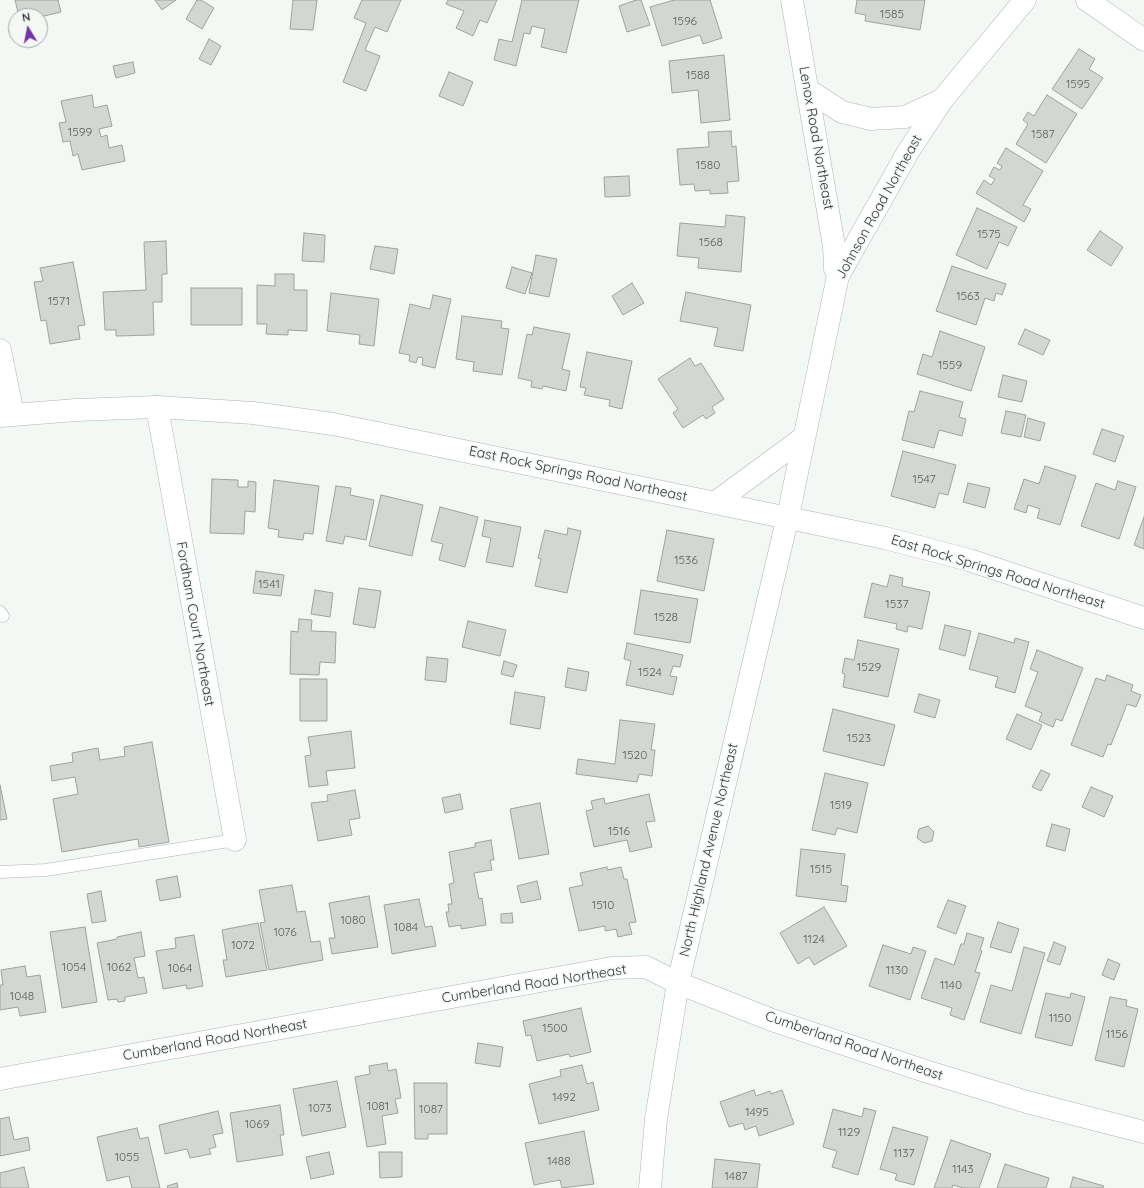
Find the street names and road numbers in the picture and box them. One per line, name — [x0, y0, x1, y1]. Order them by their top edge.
street label: Lenox Road Northeast — [795, 65, 837, 211]
street label: Johnson Road Northeast — [832, 132, 926, 282]
street label: East Rock Springs Road Northeast — [467, 443, 689, 505]
street label: East Rock Springs Road Northeast — [889, 531, 1107, 613]
street label: Fordham Court Northeast — [172, 540, 218, 708]
street label: North Highland Avenue Northeast — [676, 742, 742, 958]
street label: Cumberland Road Northeast — [440, 961, 628, 1007]
street label: Cumberland Road Northeast — [763, 1008, 945, 1084]
street label: Cumberland Road Northeast — [122, 1016, 308, 1064]

